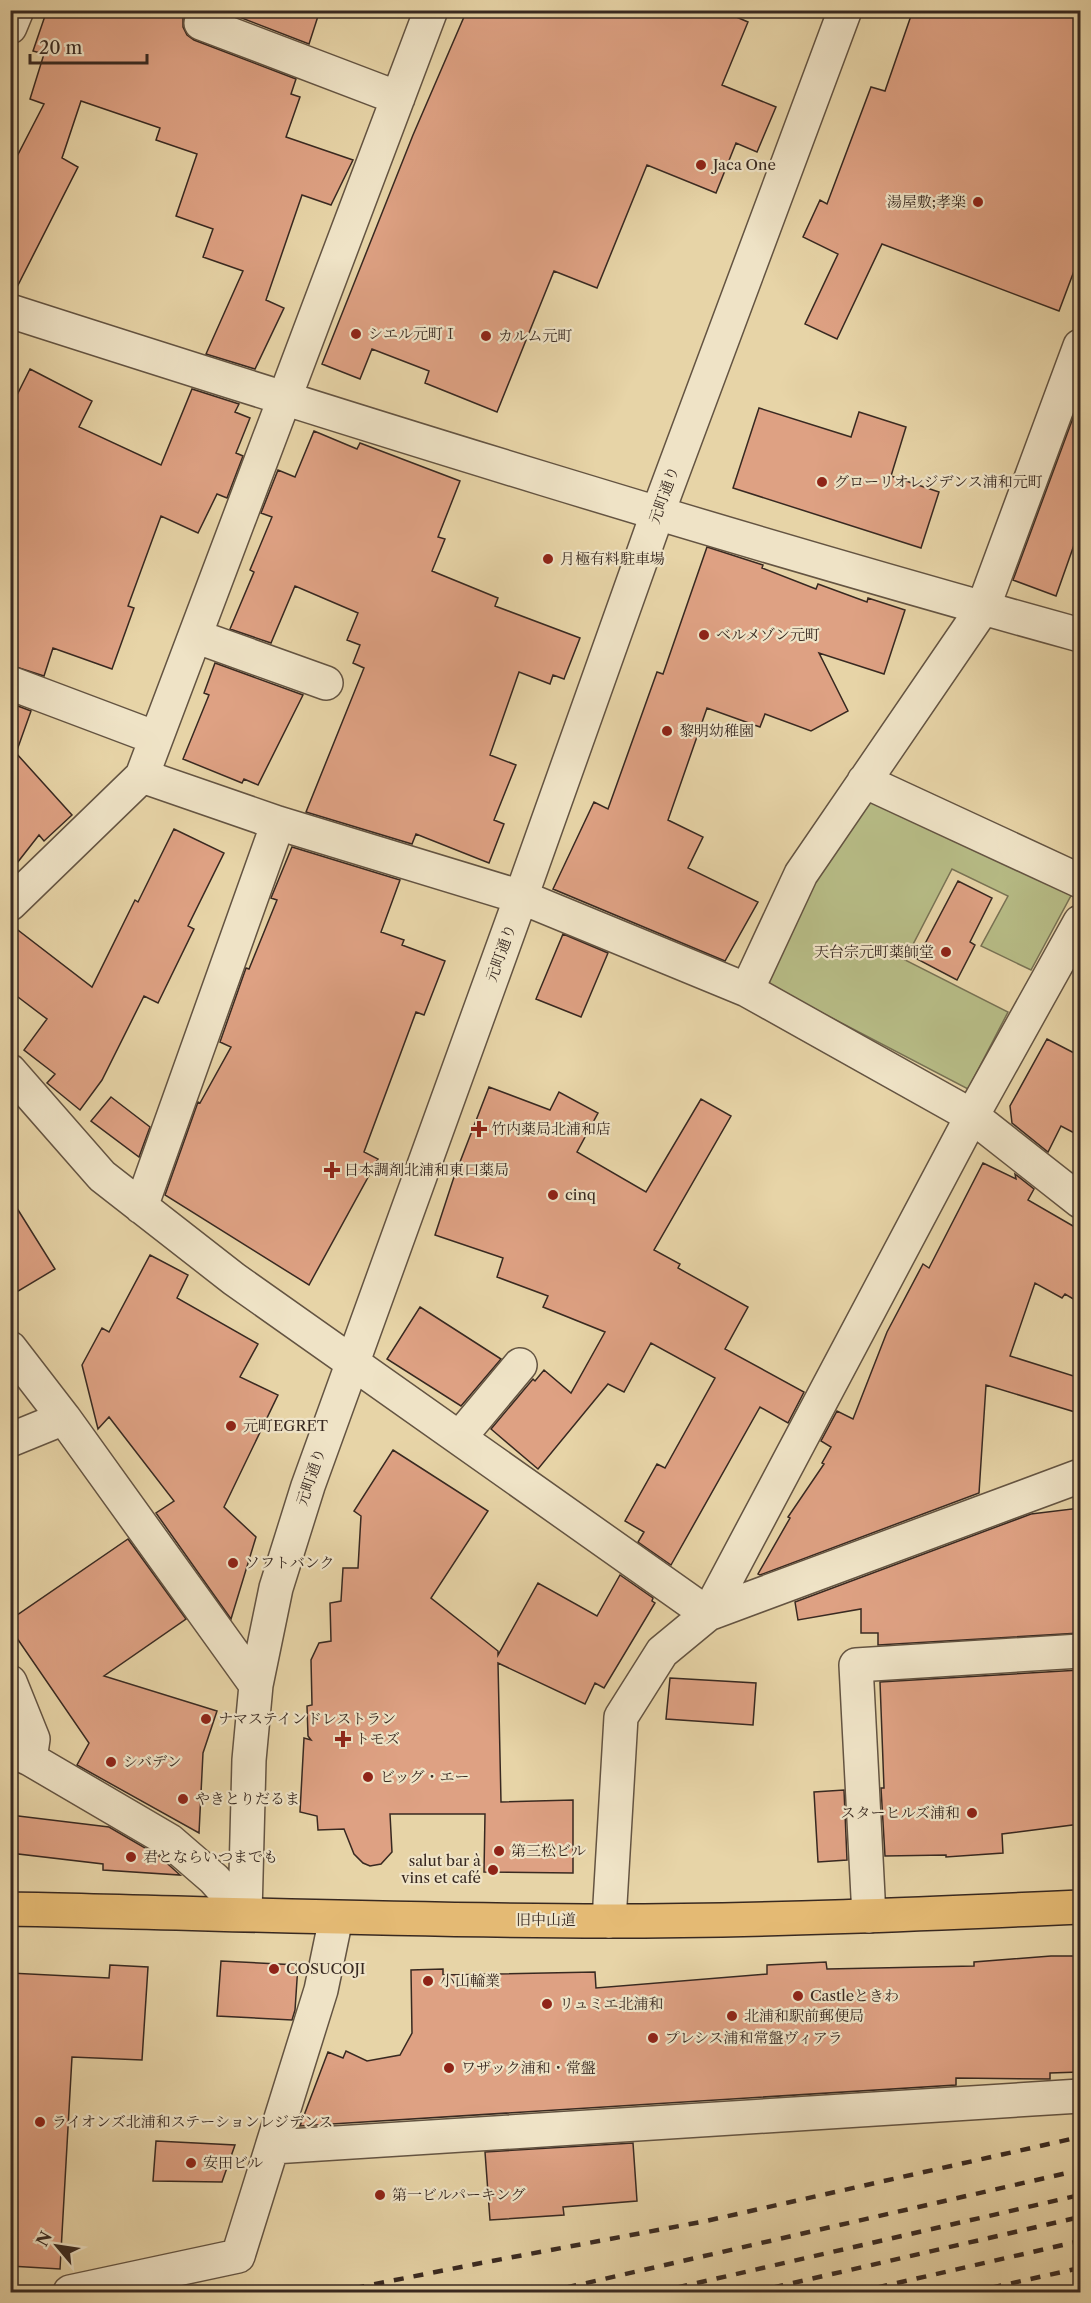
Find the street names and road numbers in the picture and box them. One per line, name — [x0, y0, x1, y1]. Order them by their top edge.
street label: 元町通り — [644, 463, 683, 526]
street label: 元町通り — [481, 921, 520, 984]
street label: 元町通り — [292, 1445, 329, 1508]
street label: 旧中山道 — [516, 1910, 576, 1929]

